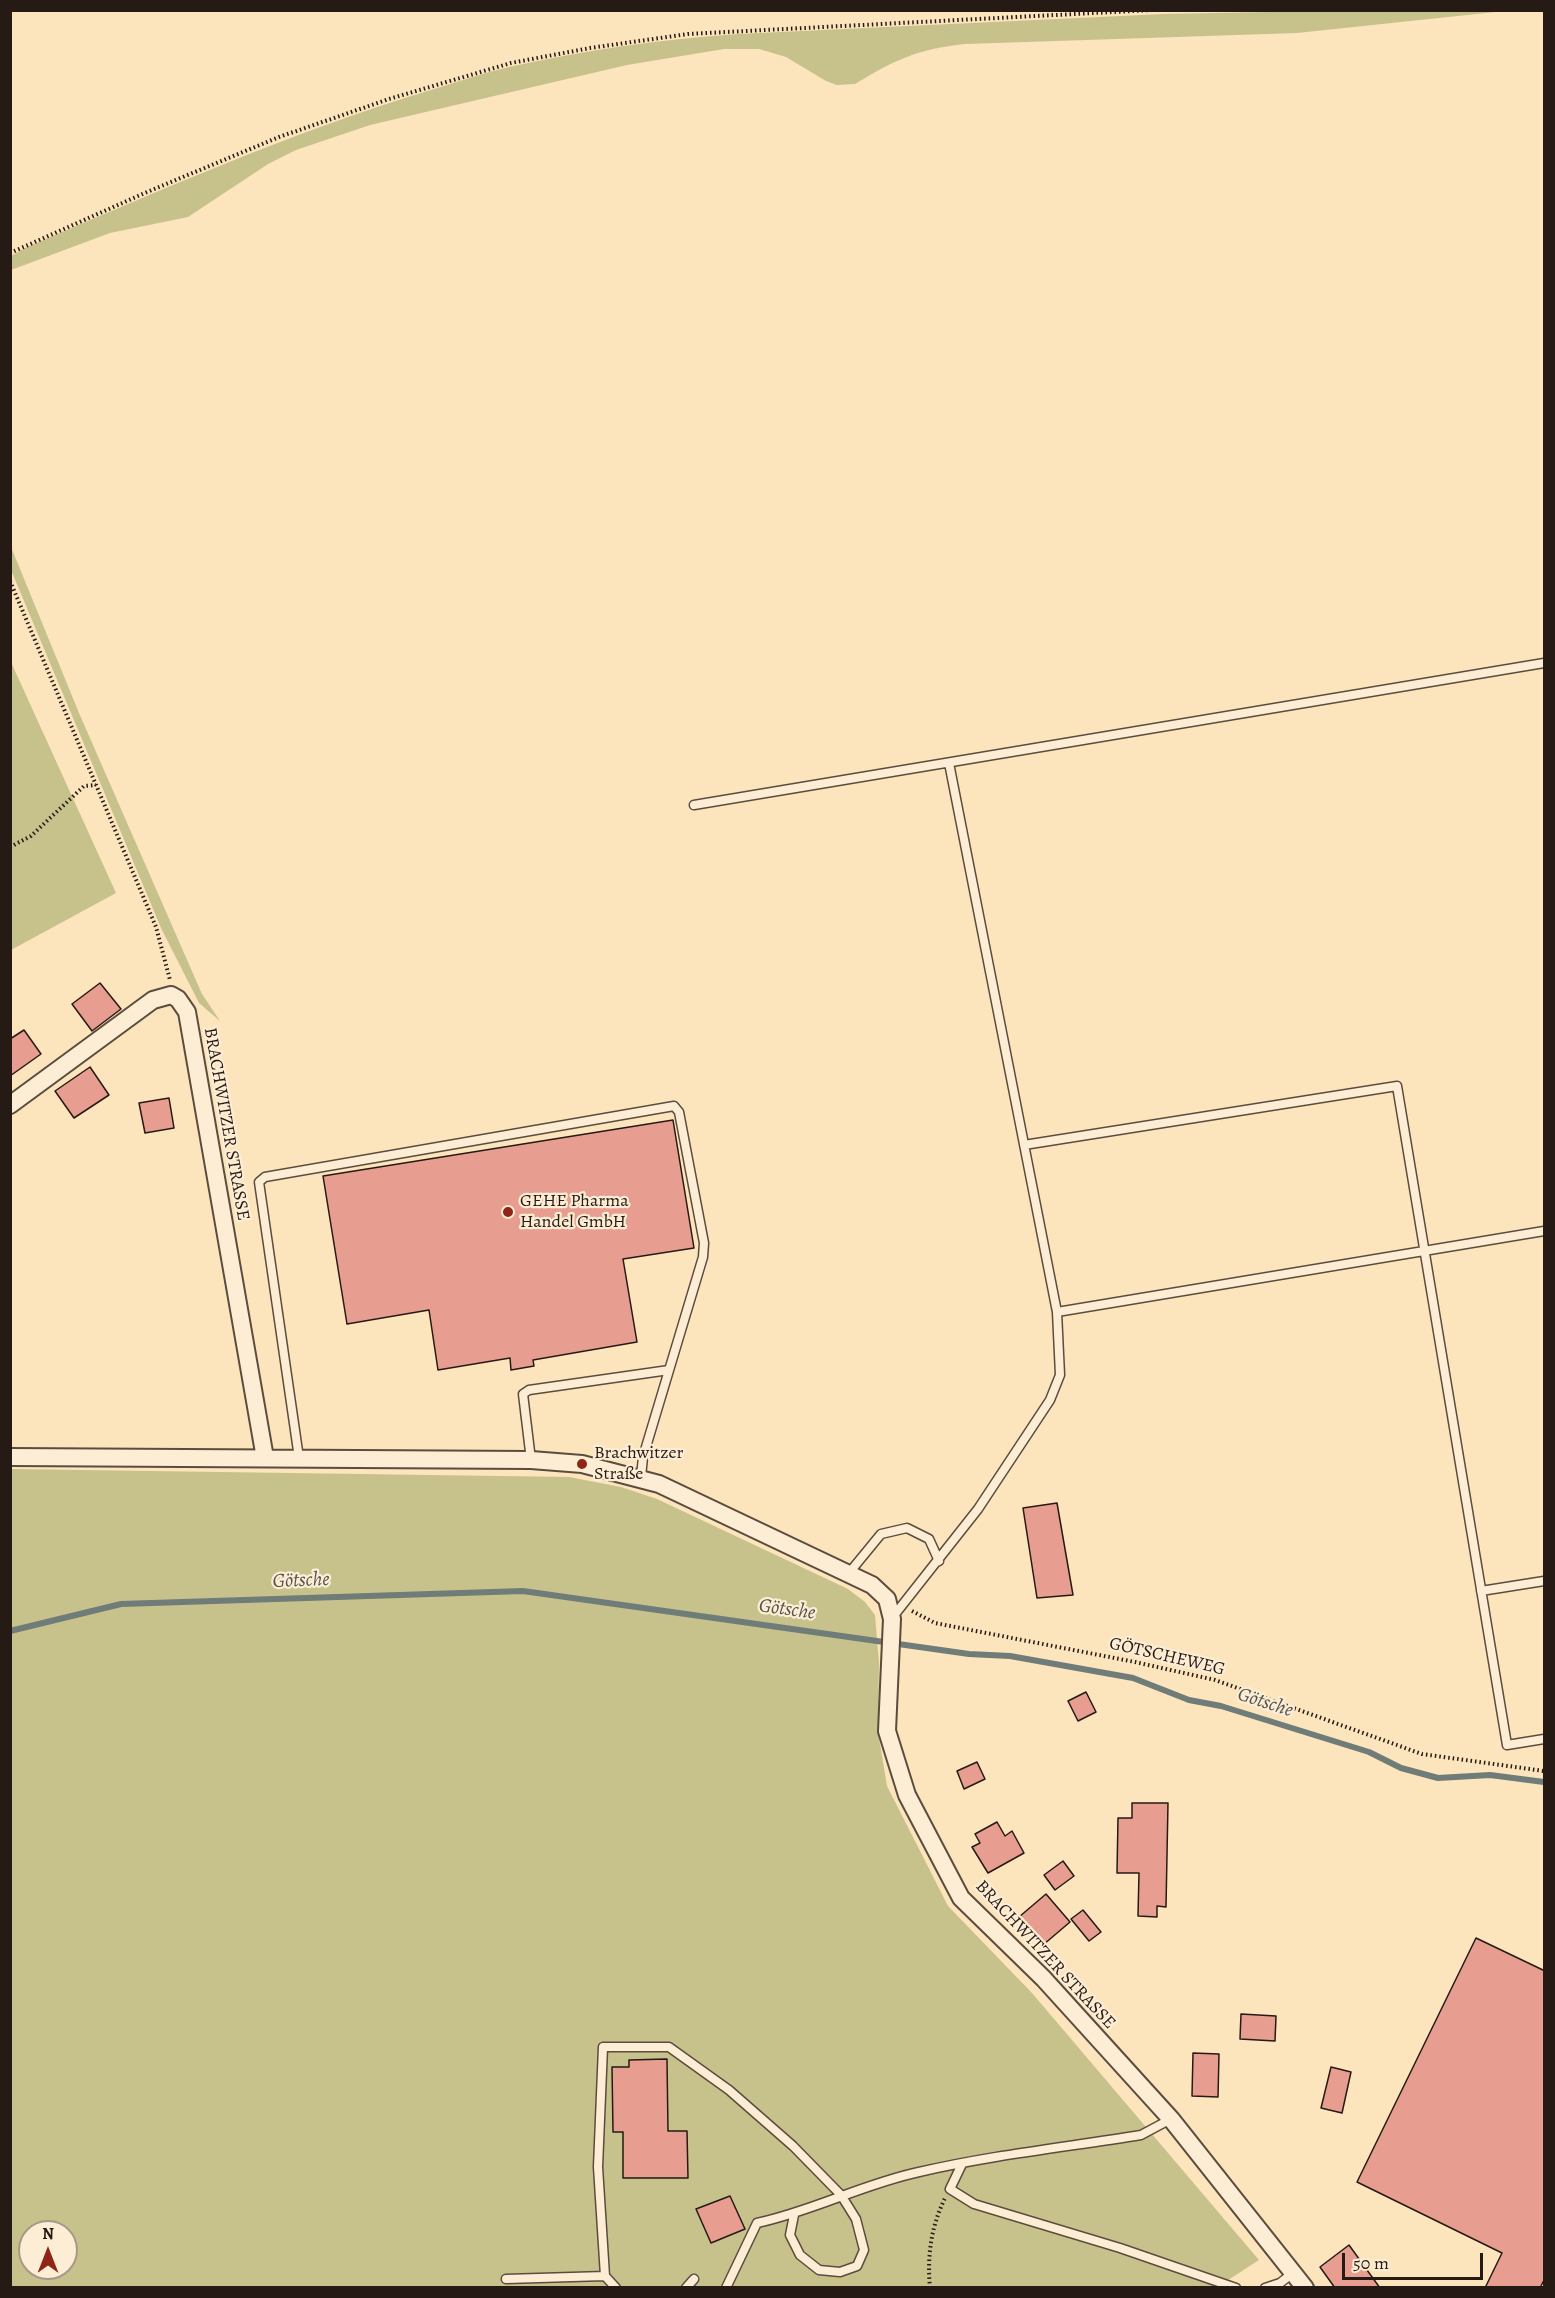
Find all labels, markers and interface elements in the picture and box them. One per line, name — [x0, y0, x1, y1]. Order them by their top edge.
street label: BRACHWITZER STRASSE — [198, 1026, 254, 1222]
place label: GEHE Pharma Handel GmbH — [520, 1191, 629, 1234]
marker: GEHE Pharma Handel GmbH — [501, 1205, 515, 1219]
place label: Brachwitzer Straße — [594, 1443, 684, 1486]
marker: Brachwitzer Straße — [575, 1457, 589, 1471]
water label: Götsche — [272, 1568, 330, 1594]
water label: Götsche — [757, 1594, 817, 1626]
street label: GÖTSCHEWEG — [1107, 1633, 1227, 1681]
water label: Götsche — [1234, 1683, 1296, 1723]
street label: BRACHWITZER STRASSE — [970, 1876, 1120, 2034]
north arrow — [18, 2220, 78, 2280]
text: N — [42, 2223, 54, 2245]
scale bar — [1345, 2241, 1486, 2279]
text: 50 m — [1353, 2251, 1389, 2275]

